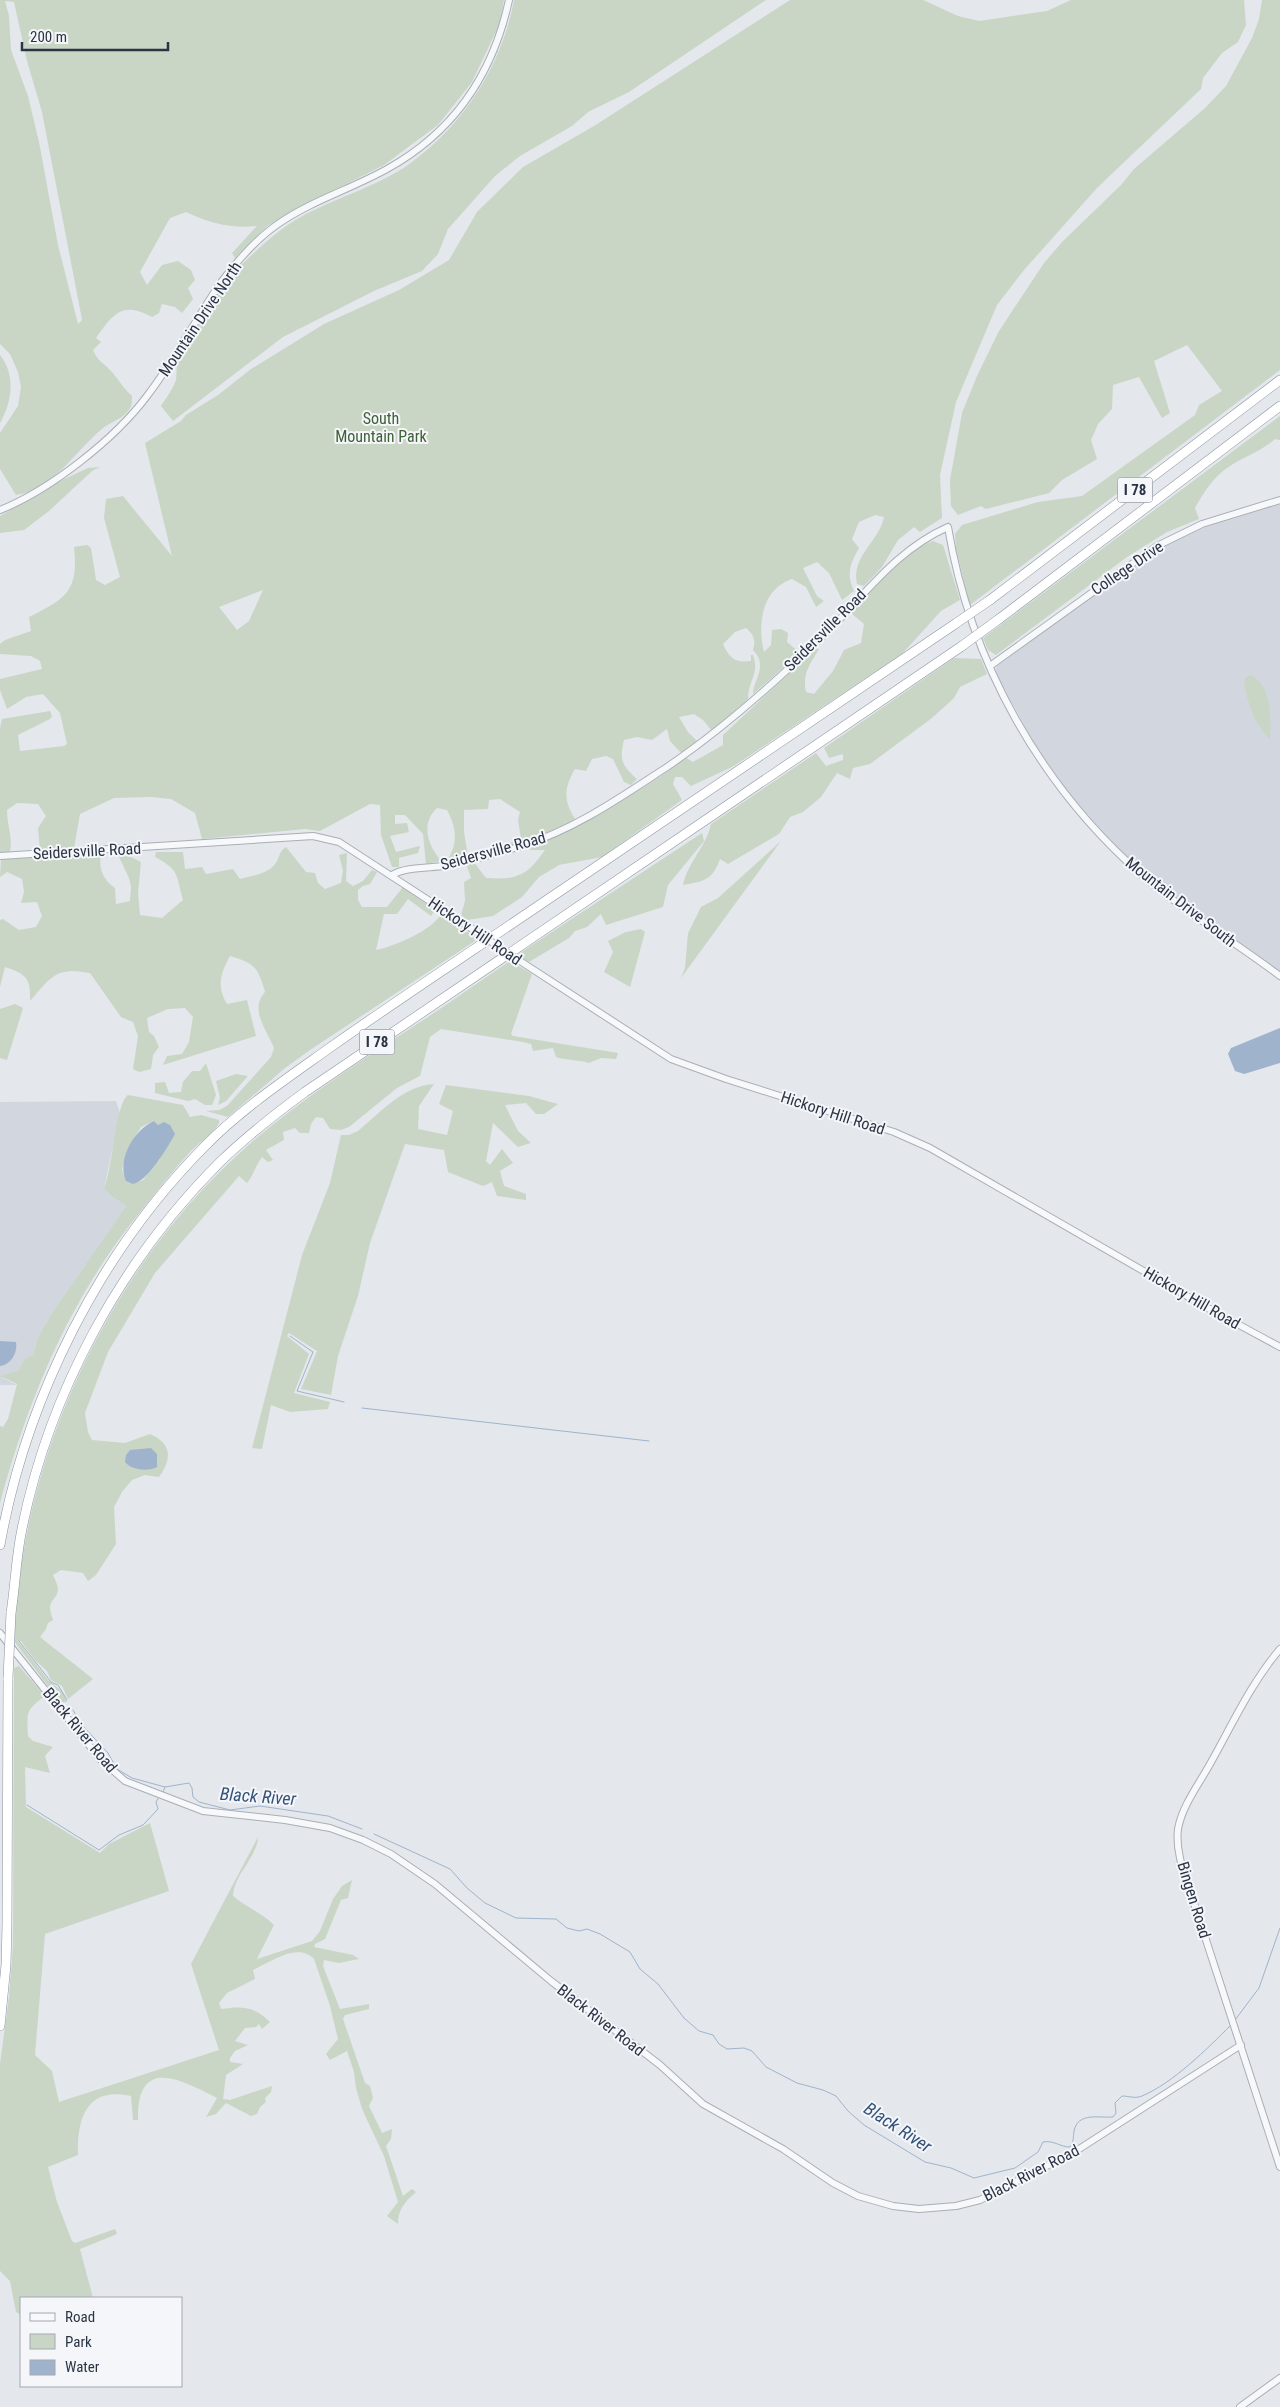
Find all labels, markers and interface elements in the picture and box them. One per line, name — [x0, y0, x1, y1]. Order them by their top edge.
scale bar — [22, 20, 169, 52]
text: 200 m — [30, 28, 67, 46]
street label: Mountain Drive North — [155, 258, 245, 380]
park label: South Mountain Park — [335, 409, 428, 446]
road number: I 78 — [1118, 478, 1152, 502]
street label: College Drive — [1087, 537, 1167, 599]
street label: Seidersville Road — [780, 585, 870, 675]
street label: Seidersville Road — [438, 828, 548, 874]
street label: Seidersville Road — [32, 839, 142, 863]
street label: Mountain Drive South — [1122, 853, 1240, 951]
street label: Hickory Hill Road — [425, 893, 525, 969]
road number: I 78 — [360, 1030, 394, 1054]
street label: Hickory Hill Road — [779, 1087, 887, 1139]
street label: Hickory Hill Road — [1140, 1263, 1244, 1333]
street label: Black River Road — [39, 1684, 121, 1776]
water label: Black River — [219, 1783, 297, 1809]
street label: Bingen Road — [1173, 1859, 1215, 1941]
street label: Black River Road — [554, 1980, 648, 2060]
water label: Black River — [860, 2097, 936, 2157]
street label: Black River Road — [980, 2141, 1082, 2205]
legend — [20, 2297, 182, 2387]
text: Road — [65, 2308, 95, 2326]
text: Park — [65, 2333, 92, 2351]
text: Water — [65, 2358, 100, 2376]

